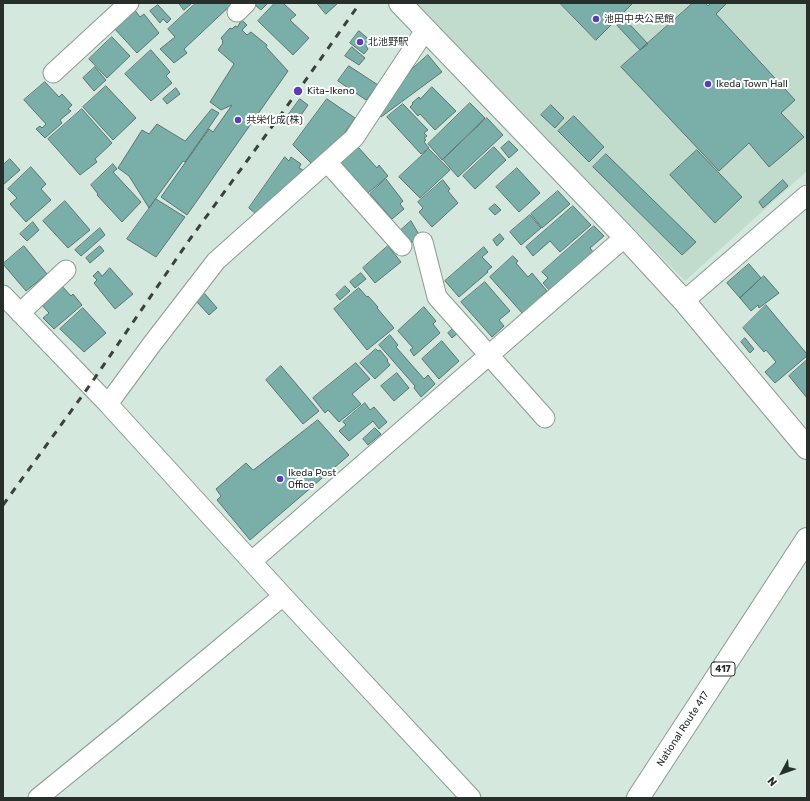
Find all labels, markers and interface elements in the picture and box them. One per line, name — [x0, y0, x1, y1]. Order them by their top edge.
place label: 池田中央公民館 — [604, 13, 674, 25]
marker: 池田中央公民館 — [591, 14, 601, 24]
place label: 北池野駅 — [368, 36, 408, 48]
marker: 北池野駅 — [355, 37, 365, 47]
place label: Ikeda Town Hall — [716, 78, 788, 90]
marker: Ikeda Town Hall — [703, 79, 713, 89]
marker: Kita-Ikeno — [292, 85, 304, 97]
place label: Kita-Ikeno — [307, 85, 355, 97]
place label: 共栄化成(株) — [246, 114, 303, 126]
marker: 共栄化成(株) — [233, 115, 243, 125]
place label: Ikeda Post Office — [288, 467, 336, 490]
marker: Ikeda Post Office — [275, 474, 285, 484]
road number: 417 — [711, 662, 735, 676]
street label: National Route 417 — [654, 689, 712, 769]
north arrow — [762, 753, 802, 793]
text: N — [765, 774, 780, 788]

